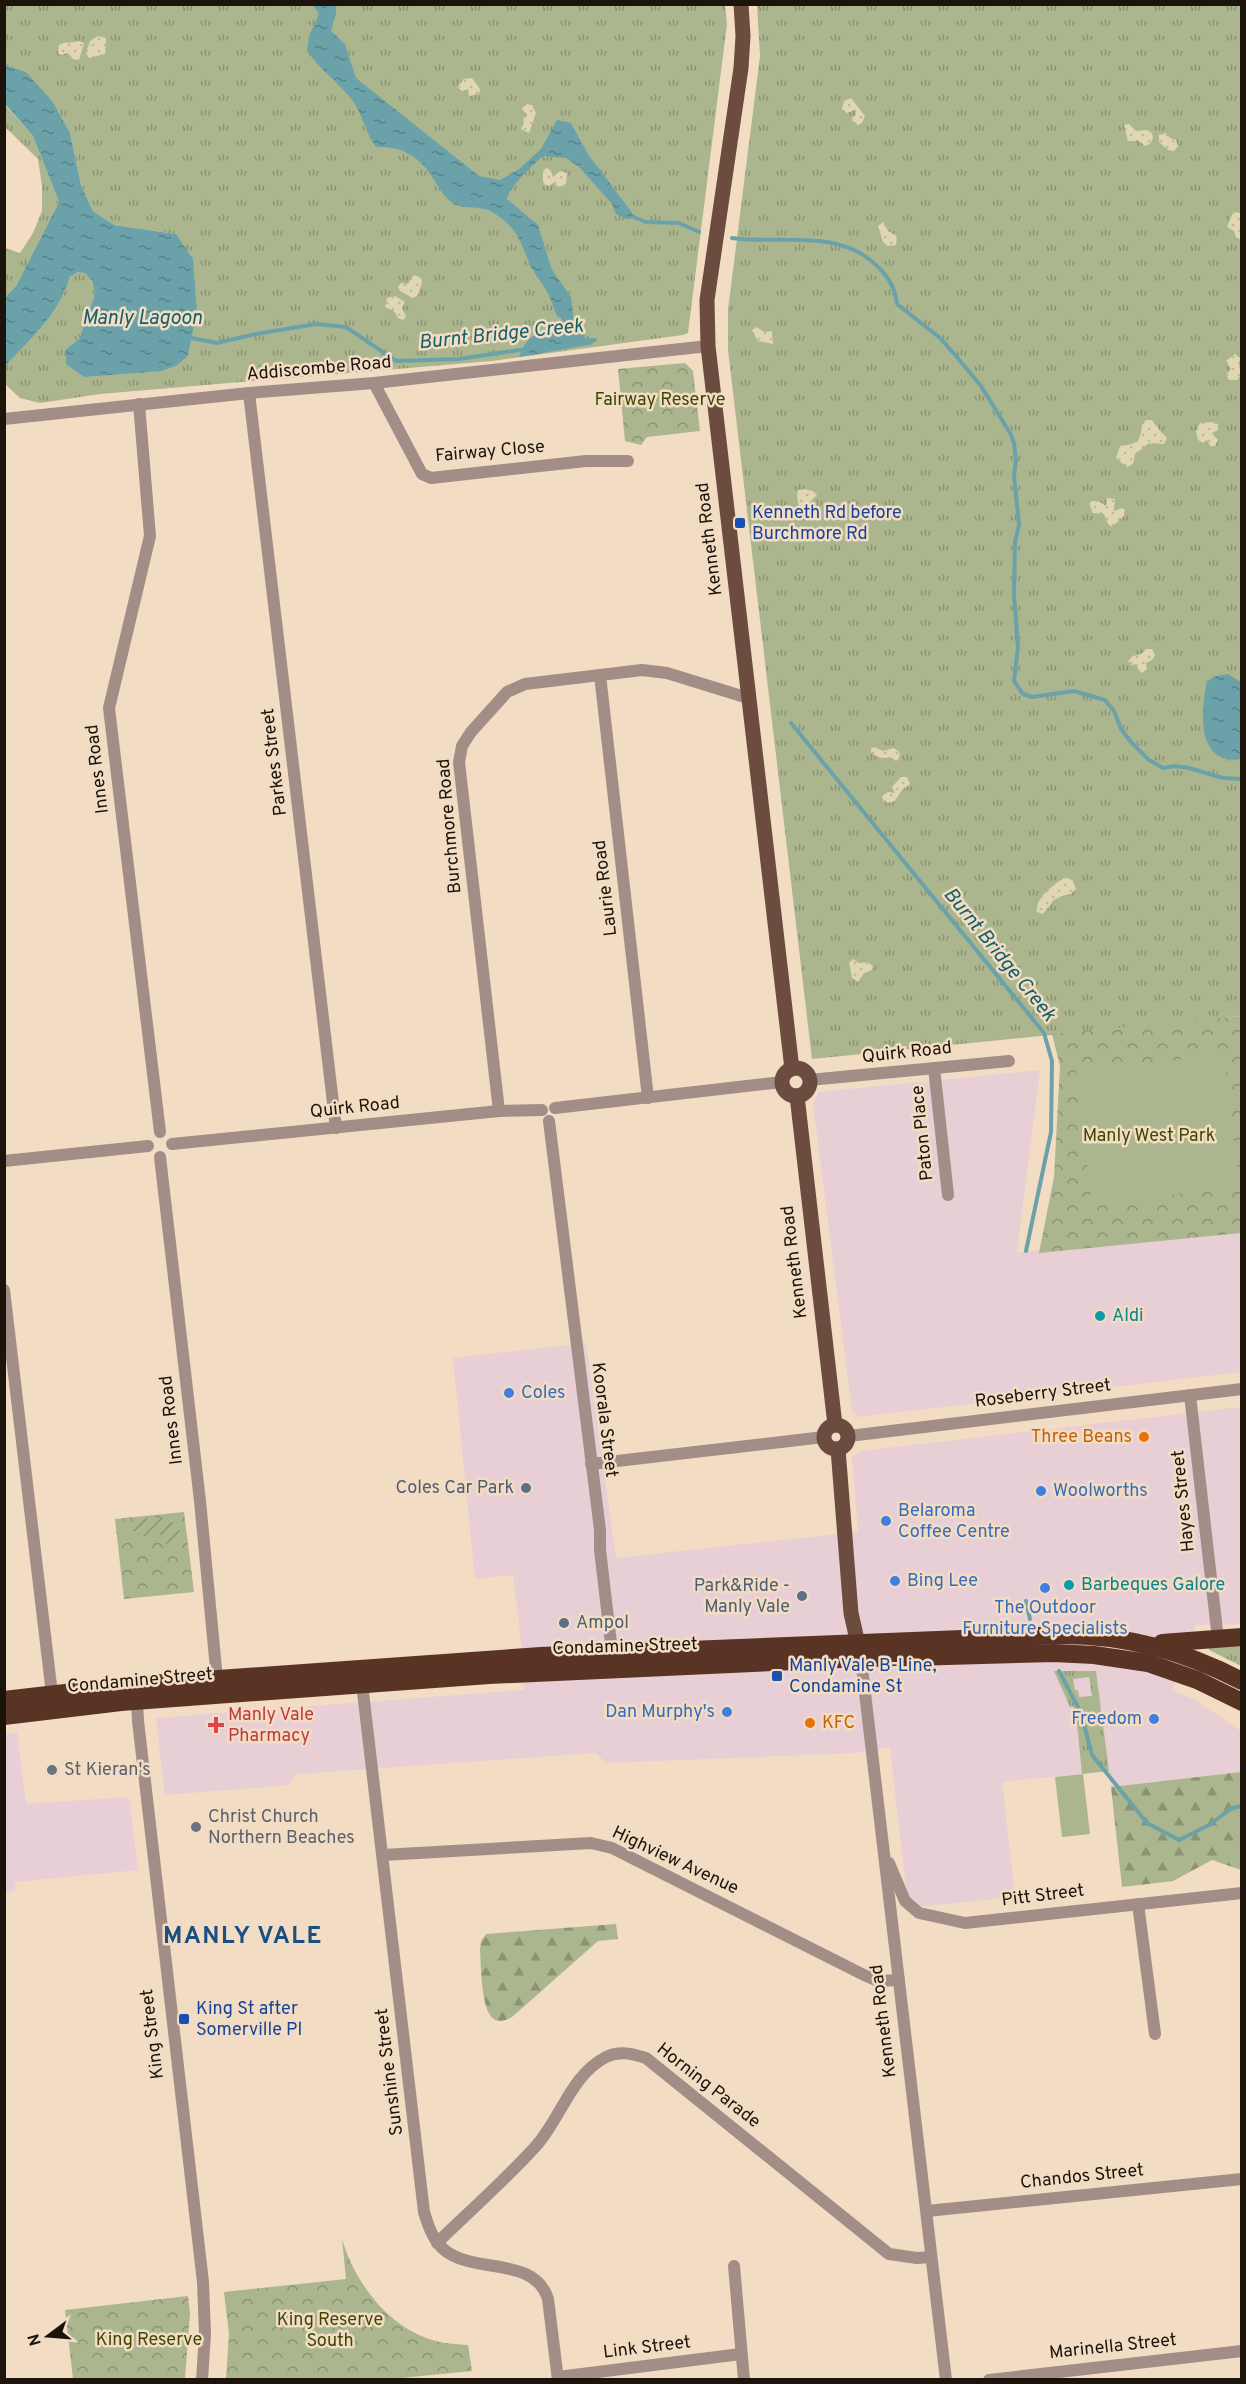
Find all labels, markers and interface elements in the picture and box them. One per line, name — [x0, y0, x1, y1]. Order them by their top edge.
water label: Manly Lagoon — [82, 306, 202, 332]
water label: Burnt Bridge Creek — [417, 313, 585, 357]
street label: Addiscombe Road — [246, 351, 392, 387]
park label: Fairway Reserve — [595, 389, 725, 412]
street label: Fairway Close — [434, 436, 546, 468]
street label: Kenneth Road — [692, 481, 728, 597]
place label: Kenneth Rd before Burchmore Rd — [752, 502, 902, 546]
marker: Kenneth Rd before Burchmore Rd — [733, 516, 747, 530]
street label: Parkes Street — [257, 707, 293, 817]
street label: Innes Road — [81, 723, 115, 815]
street label: Burchmore Road — [433, 757, 467, 895]
street label: Laurie Road — [589, 839, 623, 937]
water label: Burnt Bridge Creek — [937, 883, 1062, 1028]
street label: Quirk Road — [861, 1037, 953, 1069]
street label: Paton Place — [907, 1084, 939, 1182]
street label: Quirk Road — [309, 1092, 401, 1124]
park label: Manly West Park — [1083, 1125, 1215, 1148]
street label: Kenneth Road — [777, 1204, 813, 1320]
place label: Aldi — [1112, 1305, 1144, 1328]
marker: Aldi — [1093, 1309, 1107, 1323]
street label: Koorala Street — [586, 1361, 622, 1479]
street label: Innes Road — [155, 1374, 189, 1466]
street label: Roseberry Street — [974, 1374, 1112, 1414]
place label: Coles — [521, 1382, 565, 1405]
marker: Coles — [502, 1386, 516, 1400]
place label: Three Beans — [1031, 1426, 1132, 1449]
marker: Three Beans — [1137, 1430, 1151, 1444]
street label: Hayes Street — [1167, 1449, 1201, 1553]
place label: Coles Car Park — [396, 1477, 514, 1500]
place label: Woolworths — [1053, 1480, 1148, 1503]
marker: Coles Car Park — [519, 1481, 533, 1495]
marker: Woolworths — [1034, 1484, 1048, 1498]
place label: Belaroma Coffee Centre — [898, 1500, 1010, 1544]
marker: Belaroma Coffee Centre — [879, 1514, 893, 1528]
place label: Bing Lee — [907, 1570, 978, 1593]
marker: Bing Lee — [888, 1574, 902, 1588]
place label: Barbeques Galore — [1081, 1574, 1225, 1597]
place label: Park&Ride - Manly Vale — [694, 1575, 790, 1619]
marker: Barbeques Galore — [1062, 1578, 1076, 1592]
marker: The Outdoor Furniture Specialists — [1038, 1581, 1052, 1595]
marker: Park&Ride - Manly Vale — [795, 1589, 809, 1603]
place label: The Outdoor Furniture Specialists — [962, 1597, 1128, 1641]
place label: Ampol — [576, 1612, 629, 1635]
marker: Ampol — [557, 1616, 571, 1630]
street label: Condamine Street — [552, 1633, 698, 1661]
place label: Manly Vale B-Line, Condamine St — [789, 1655, 937, 1699]
street label: Condamine Street — [66, 1663, 214, 1699]
marker: Manly Vale B-Line, Condamine St — [770, 1669, 784, 1683]
place label: Dan Murphy's — [605, 1701, 715, 1724]
place label: Manly Vale Pharmacy — [228, 1704, 314, 1748]
marker: Dan Murphy's — [720, 1705, 734, 1719]
place label: Freedom — [1071, 1708, 1142, 1731]
place label: KFC — [822, 1712, 855, 1735]
marker: Freedom — [1147, 1712, 1161, 1726]
marker: KFC — [803, 1716, 817, 1730]
marker: Manly Vale Pharmacy — [209, 1718, 223, 1732]
place label: St Kieran's — [64, 1759, 151, 1782]
marker: St Kieran's — [45, 1763, 59, 1777]
place label: Christ Church Northern Beaches — [208, 1806, 355, 1850]
marker: Christ Church Northern Beaches — [189, 1820, 203, 1834]
street label: Highview Avenue — [608, 1822, 742, 1900]
street label: Pitt Street — [1000, 1880, 1086, 1912]
district label: MANLY VALE — [163, 1922, 323, 1952]
street label: Kenneth Road — [866, 1963, 902, 2079]
street label: King Street — [136, 1988, 170, 2080]
place label: King St after Somerville Pl — [196, 1998, 302, 2042]
street label: Sunshine Street — [371, 2007, 409, 2137]
marker: King St after Somerville Pl — [177, 2012, 191, 2026]
street label: Horning Parade — [651, 2038, 765, 2134]
street label: Chandos Street — [1019, 2159, 1145, 2195]
north arrow — [18, 2306, 78, 2366]
park label: King Reserve South — [277, 2309, 383, 2353]
park label: King Reserve — [96, 2329, 202, 2352]
street label: Marinella Street — [1048, 2329, 1178, 2365]
text: N — [24, 2331, 47, 2348]
street label: Link Street — [602, 2331, 692, 2365]

